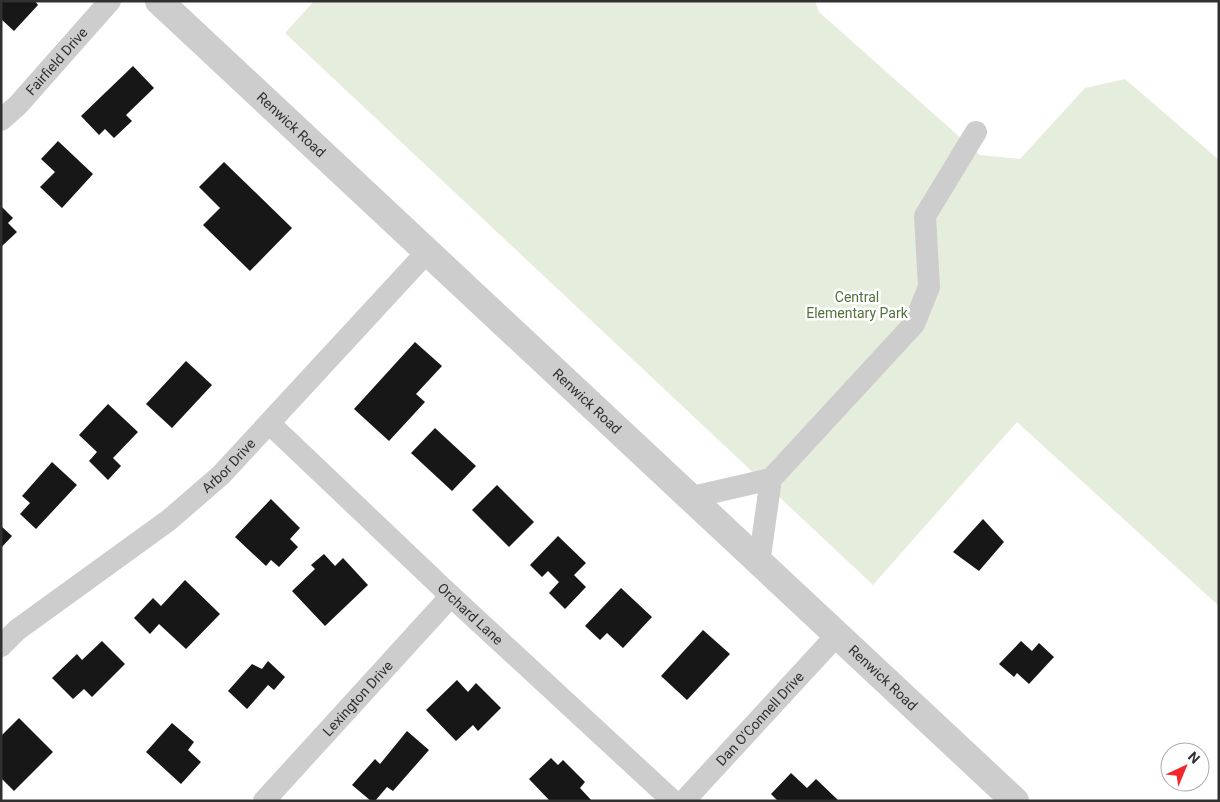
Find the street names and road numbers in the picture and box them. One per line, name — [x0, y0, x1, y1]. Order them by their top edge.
street label: Fairfield Drive — [23, 24, 91, 98]
street label: Renwick Road — [254, 89, 329, 160]
street label: Renwick Road — [550, 365, 625, 437]
street label: Arbor Drive — [199, 435, 259, 496]
street label: Orchard Lane — [434, 580, 506, 648]
street label: Renwick Road — [845, 642, 921, 713]
street label: Lexington Drive — [319, 657, 396, 739]
street label: Dan O'Connell Drive — [713, 668, 807, 769]

